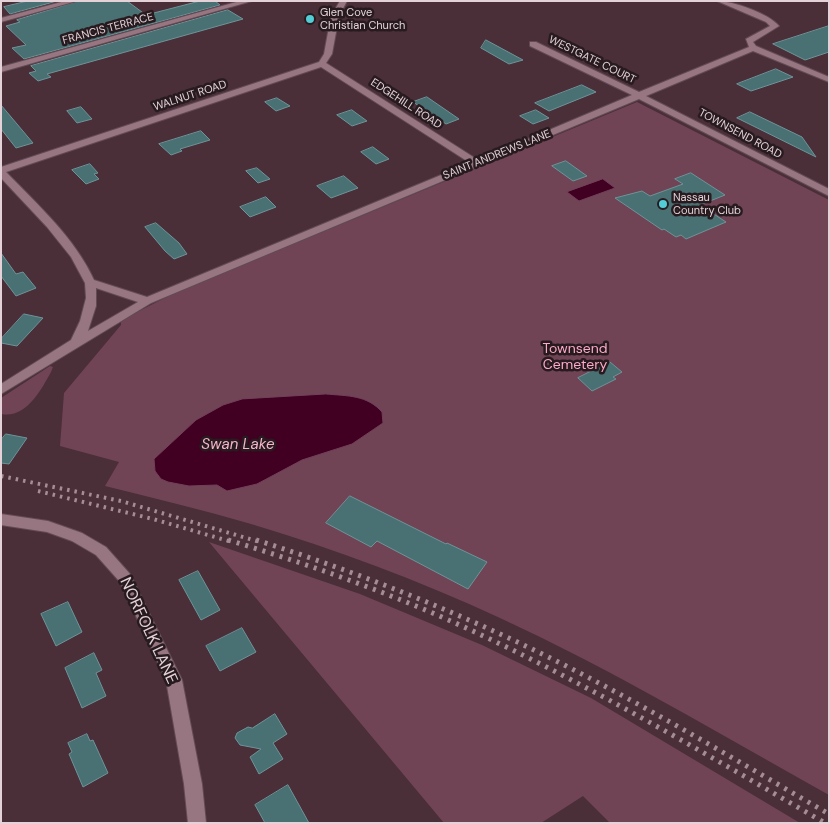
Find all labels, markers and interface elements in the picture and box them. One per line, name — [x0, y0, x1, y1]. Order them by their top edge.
place label: Glen Cove Christian Church — [320, 6, 405, 32]
street label: FRANCIS TERRACE — [61, 11, 155, 47]
marker: Glen Cove Christian Church — [304, 13, 316, 25]
street label: WESTGATE COURT — [546, 33, 638, 87]
street label: EDGEHILL ROAD — [368, 76, 444, 132]
street label: WALNUT ROAD — [152, 78, 228, 114]
street label: TOWNSEND ROAD — [696, 107, 784, 161]
street label: SAINT ANDREWS LANE — [441, 127, 553, 183]
place label: Nassau Country Club — [673, 191, 741, 217]
marker: Nassau Country Club — [657, 198, 669, 210]
park label: Townsend Cemetery — [542, 341, 608, 374]
water label: Swan Lake — [201, 436, 275, 454]
street label: NORFOLK LANE — [115, 575, 181, 687]

